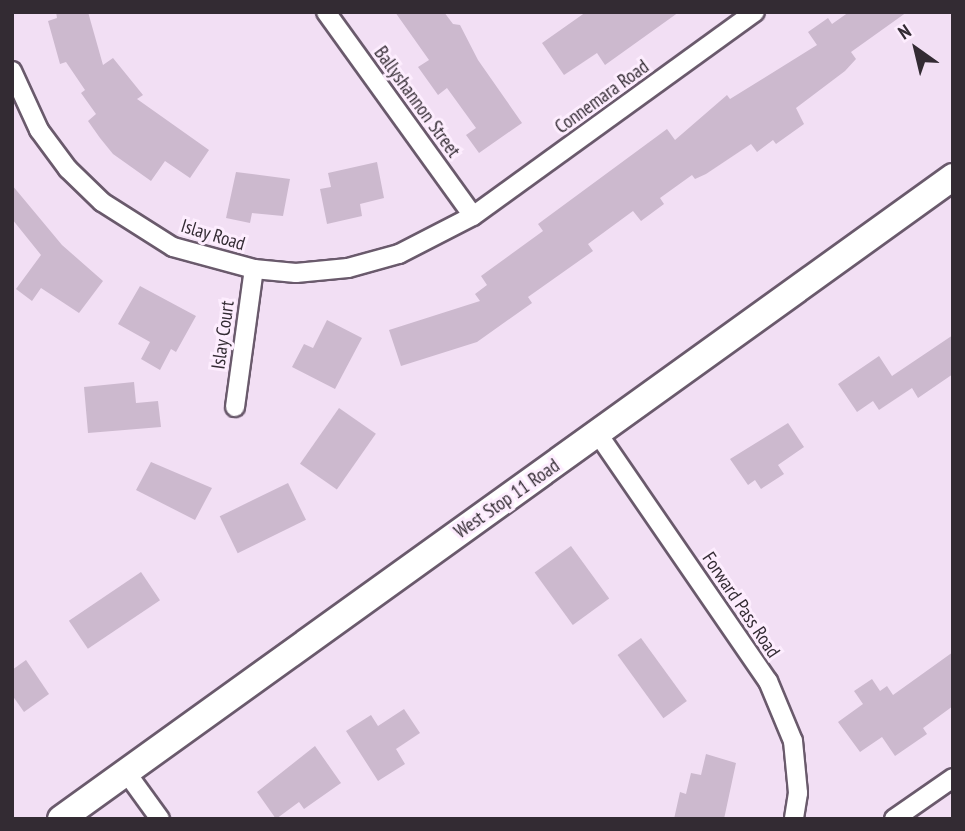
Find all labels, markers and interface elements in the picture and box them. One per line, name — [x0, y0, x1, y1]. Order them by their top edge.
north arrow — [881, 14, 951, 84]
text: N — [893, 19, 915, 44]
street label: Ballyshannon Street — [369, 42, 465, 162]
street label: Connemara Road — [551, 55, 653, 139]
street label: Islay Road — [178, 214, 248, 256]
street label: Islay Court — [207, 299, 239, 371]
street label: West Stop 11 Road — [450, 454, 564, 544]
street label: Forward Pass Road — [697, 548, 785, 662]

